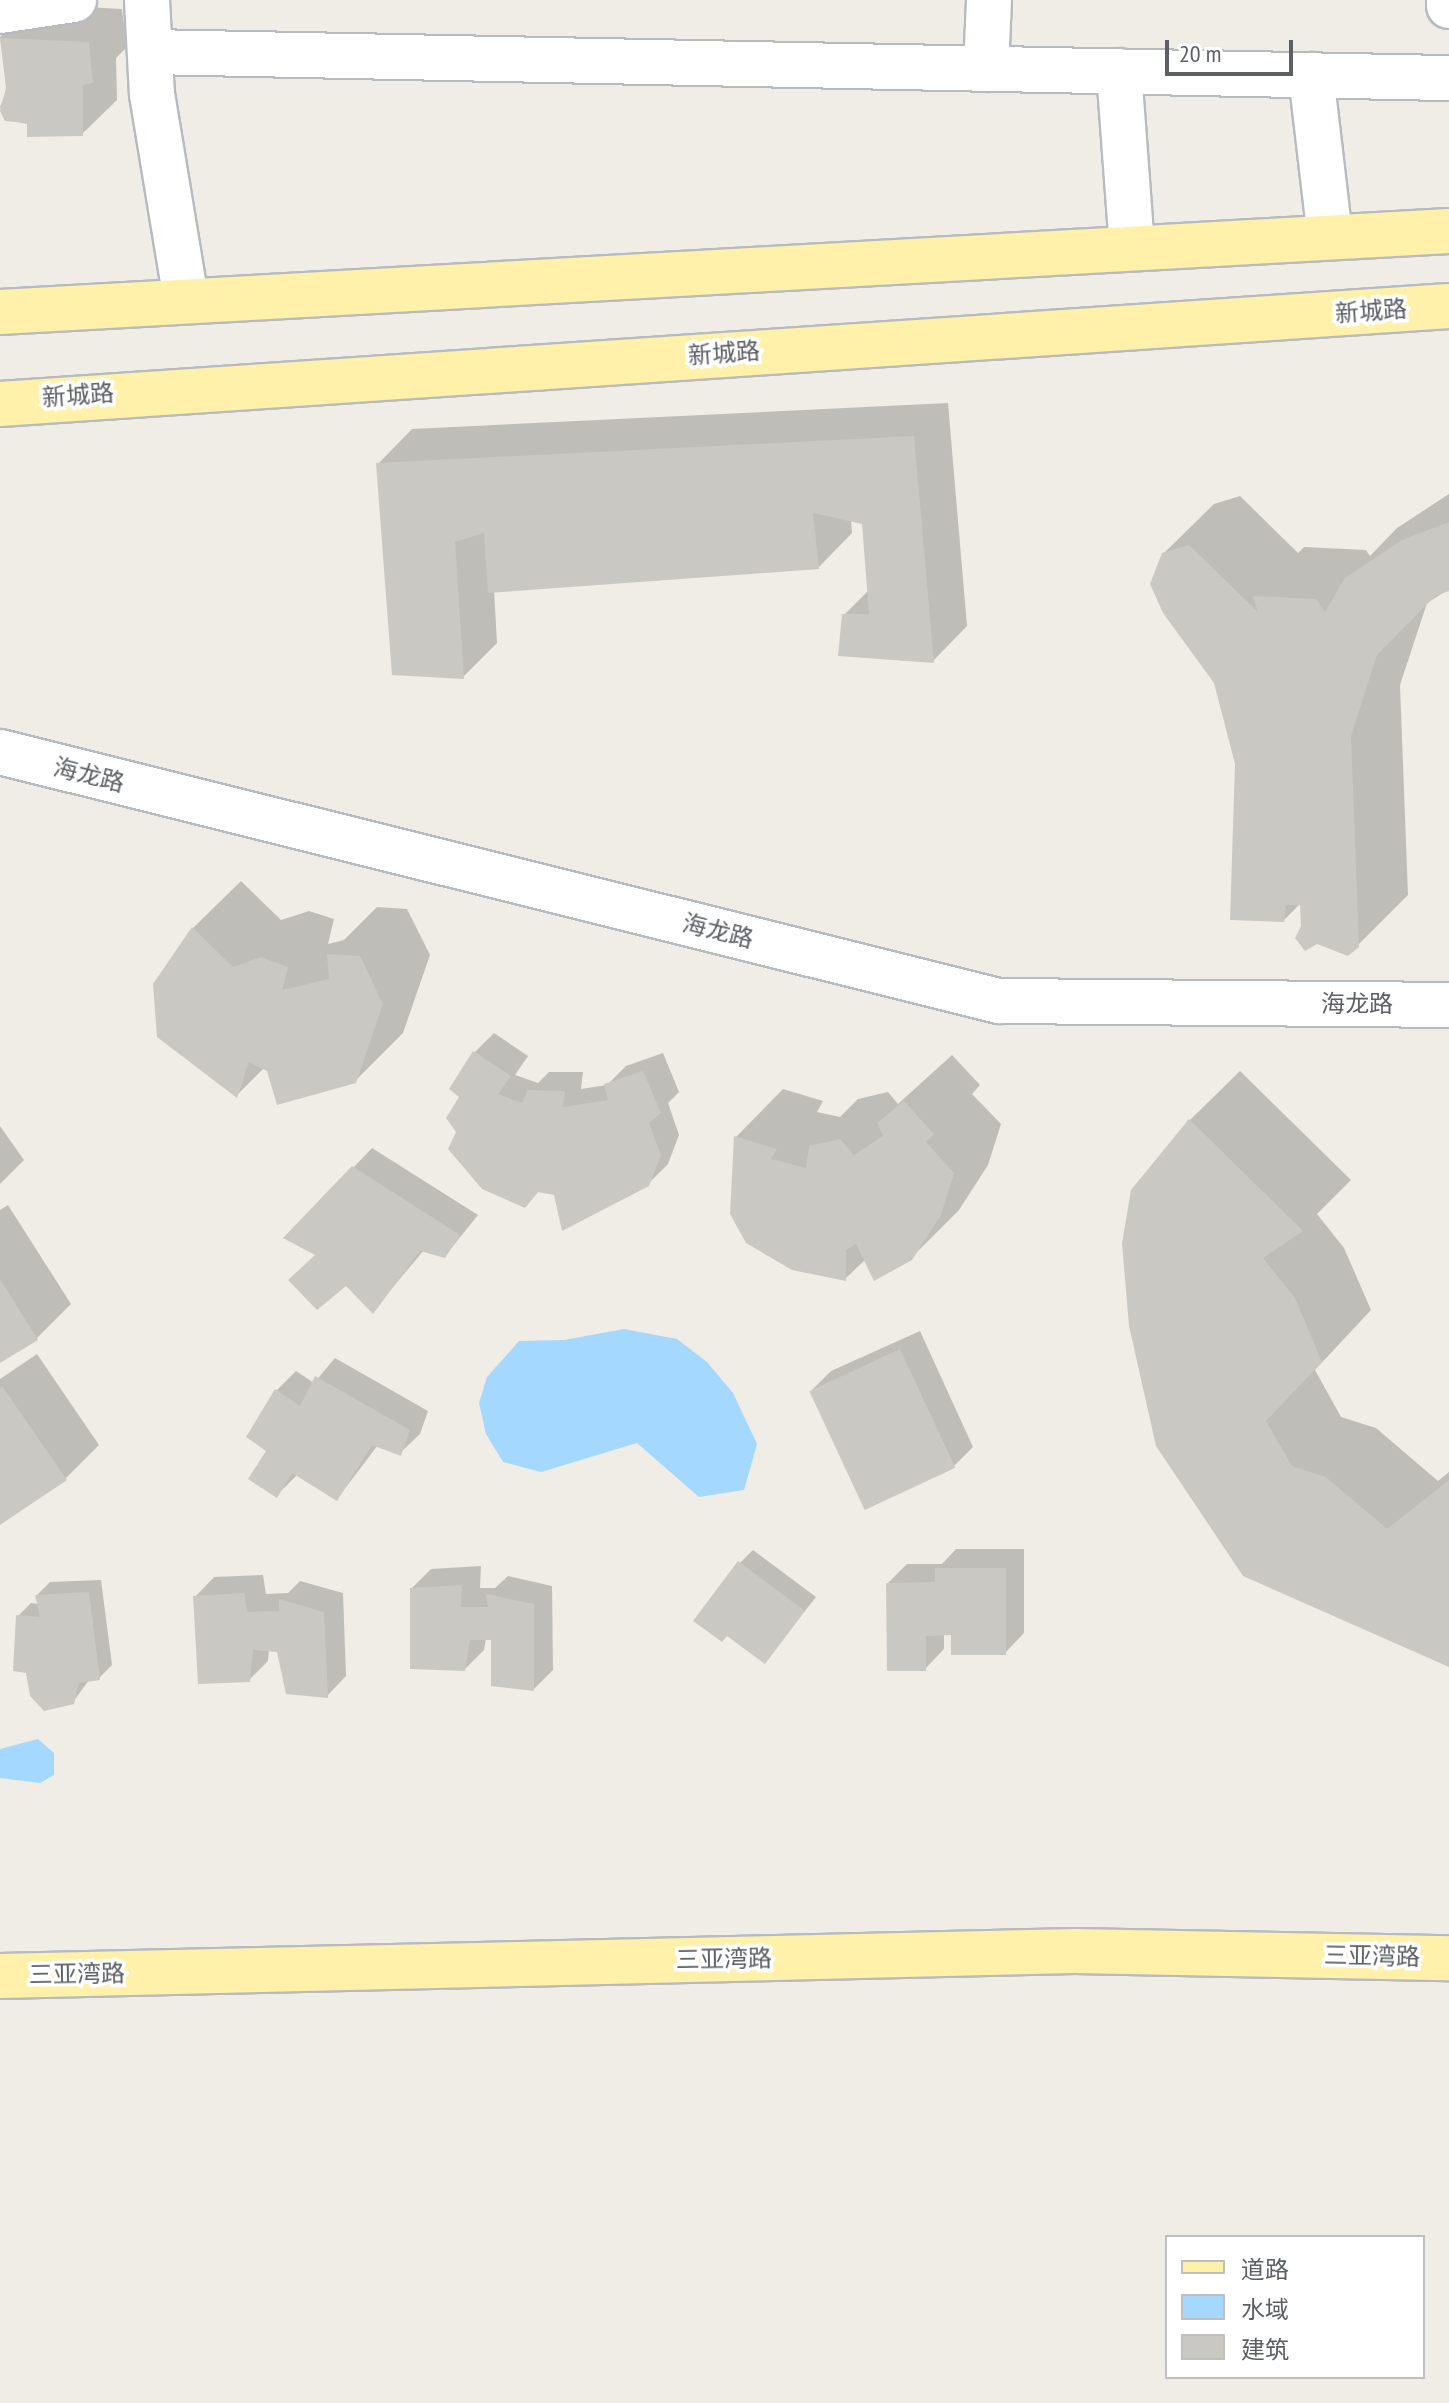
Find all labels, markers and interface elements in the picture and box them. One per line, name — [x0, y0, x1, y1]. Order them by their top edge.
scale bar — [1169, 24, 1297, 74]
text: 20 m — [1179, 38, 1221, 69]
street label: 新城路 — [1334, 294, 1408, 328]
street label: 新城路 — [687, 336, 761, 370]
street label: 新城路 — [41, 378, 115, 412]
street label: 海龙路 — [51, 752, 127, 798]
street label: 海龙路 — [680, 908, 756, 954]
street label: 海龙路 — [1321, 990, 1393, 1018]
street label: 三亚湾路 — [1324, 1941, 1420, 1971]
street label: 三亚湾路 — [676, 1944, 772, 1974]
street label: 三亚湾路 — [29, 1959, 125, 1989]
legend — [1165, 2235, 1425, 2379]
text: 道路 — [1241, 2254, 1289, 2285]
text: 水域 — [1241, 2294, 1289, 2325]
text: 建筑 — [1241, 2334, 1289, 2365]

